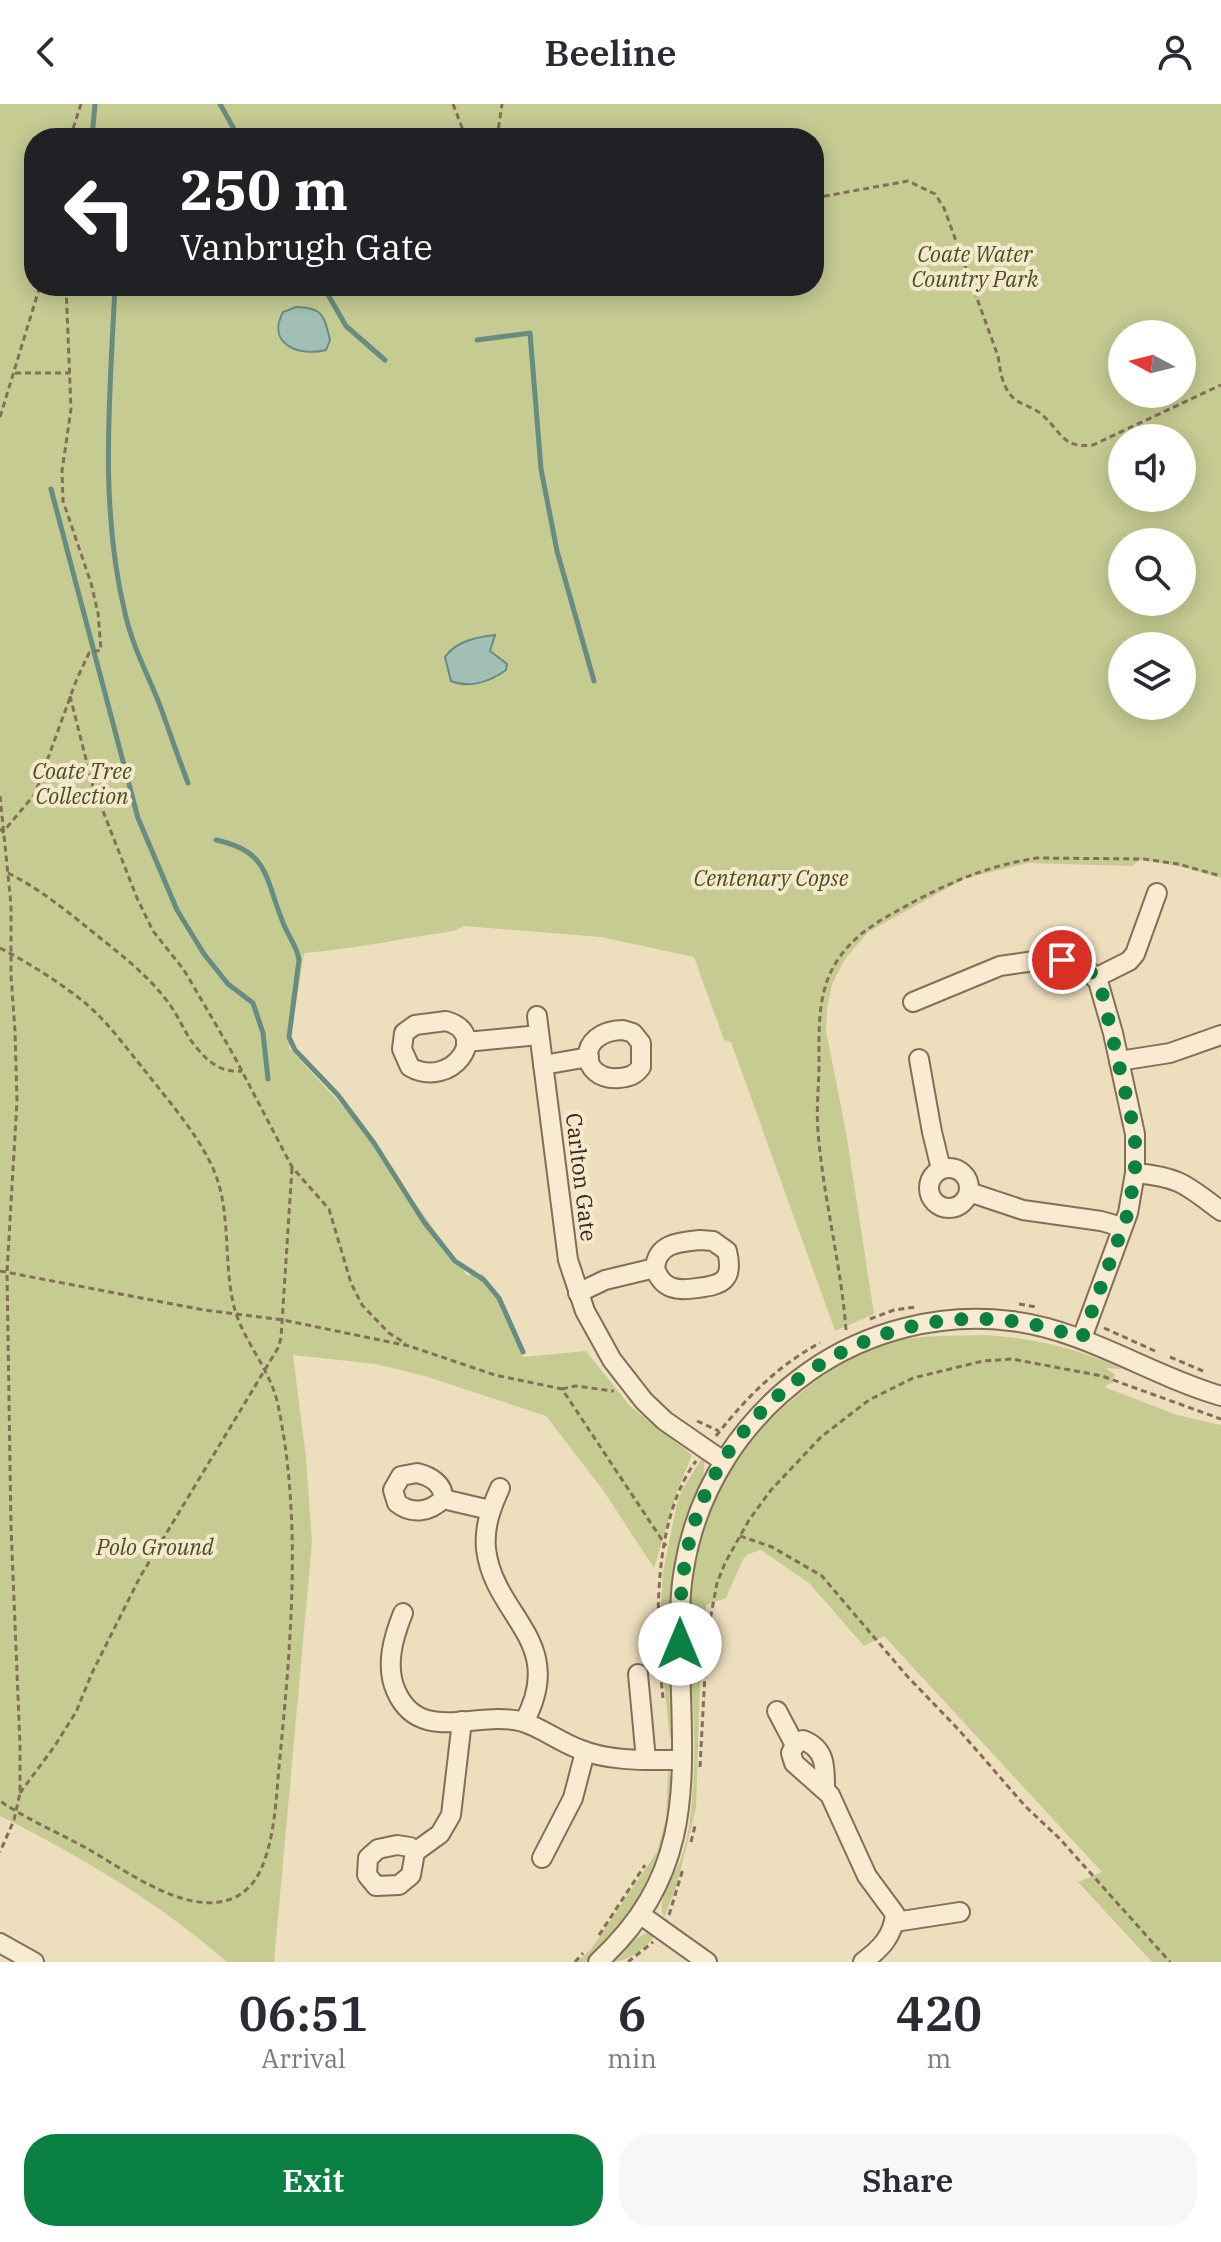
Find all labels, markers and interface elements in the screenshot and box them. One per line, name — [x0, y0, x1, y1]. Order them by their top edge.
text: Beeline — [545, 29, 676, 76]
icon: back — [24, 30, 68, 74]
icon: person — [1153, 30, 1197, 74]
text: 250 m — [180, 153, 348, 225]
icon: left — [48, 160, 152, 264]
text: Vanbrugh Gate — [180, 223, 433, 270]
park label: Coate Water Country Park — [911, 239, 1039, 293]
north arrow — [1108, 320, 1196, 408]
map controls — [1108, 320, 1196, 720]
button: sound — [1108, 424, 1196, 512]
button: search — [1108, 528, 1196, 616]
button: layers — [1108, 632, 1196, 720]
park label: Coate Tree Collection — [32, 756, 132, 810]
park label: Centenary Copse — [693, 863, 849, 892]
pin — [1028, 926, 1096, 994]
icon: arrive — [1040, 938, 1084, 982]
street label: Carlton Gate — [560, 1111, 604, 1243]
park label: Polo Ground — [95, 1532, 215, 1561]
position arrow — [638, 1602, 722, 1686]
text: 06:51 — [239, 1982, 368, 2044]
text: 6 — [618, 1982, 646, 2044]
text: 420 — [896, 1982, 982, 2044]
text: Arrival — [261, 2041, 346, 2075]
text: min — [607, 2041, 657, 2075]
text: m — [927, 2041, 951, 2075]
button: Exit — [24, 2134, 603, 2226]
button: Share — [619, 2134, 1197, 2226]

